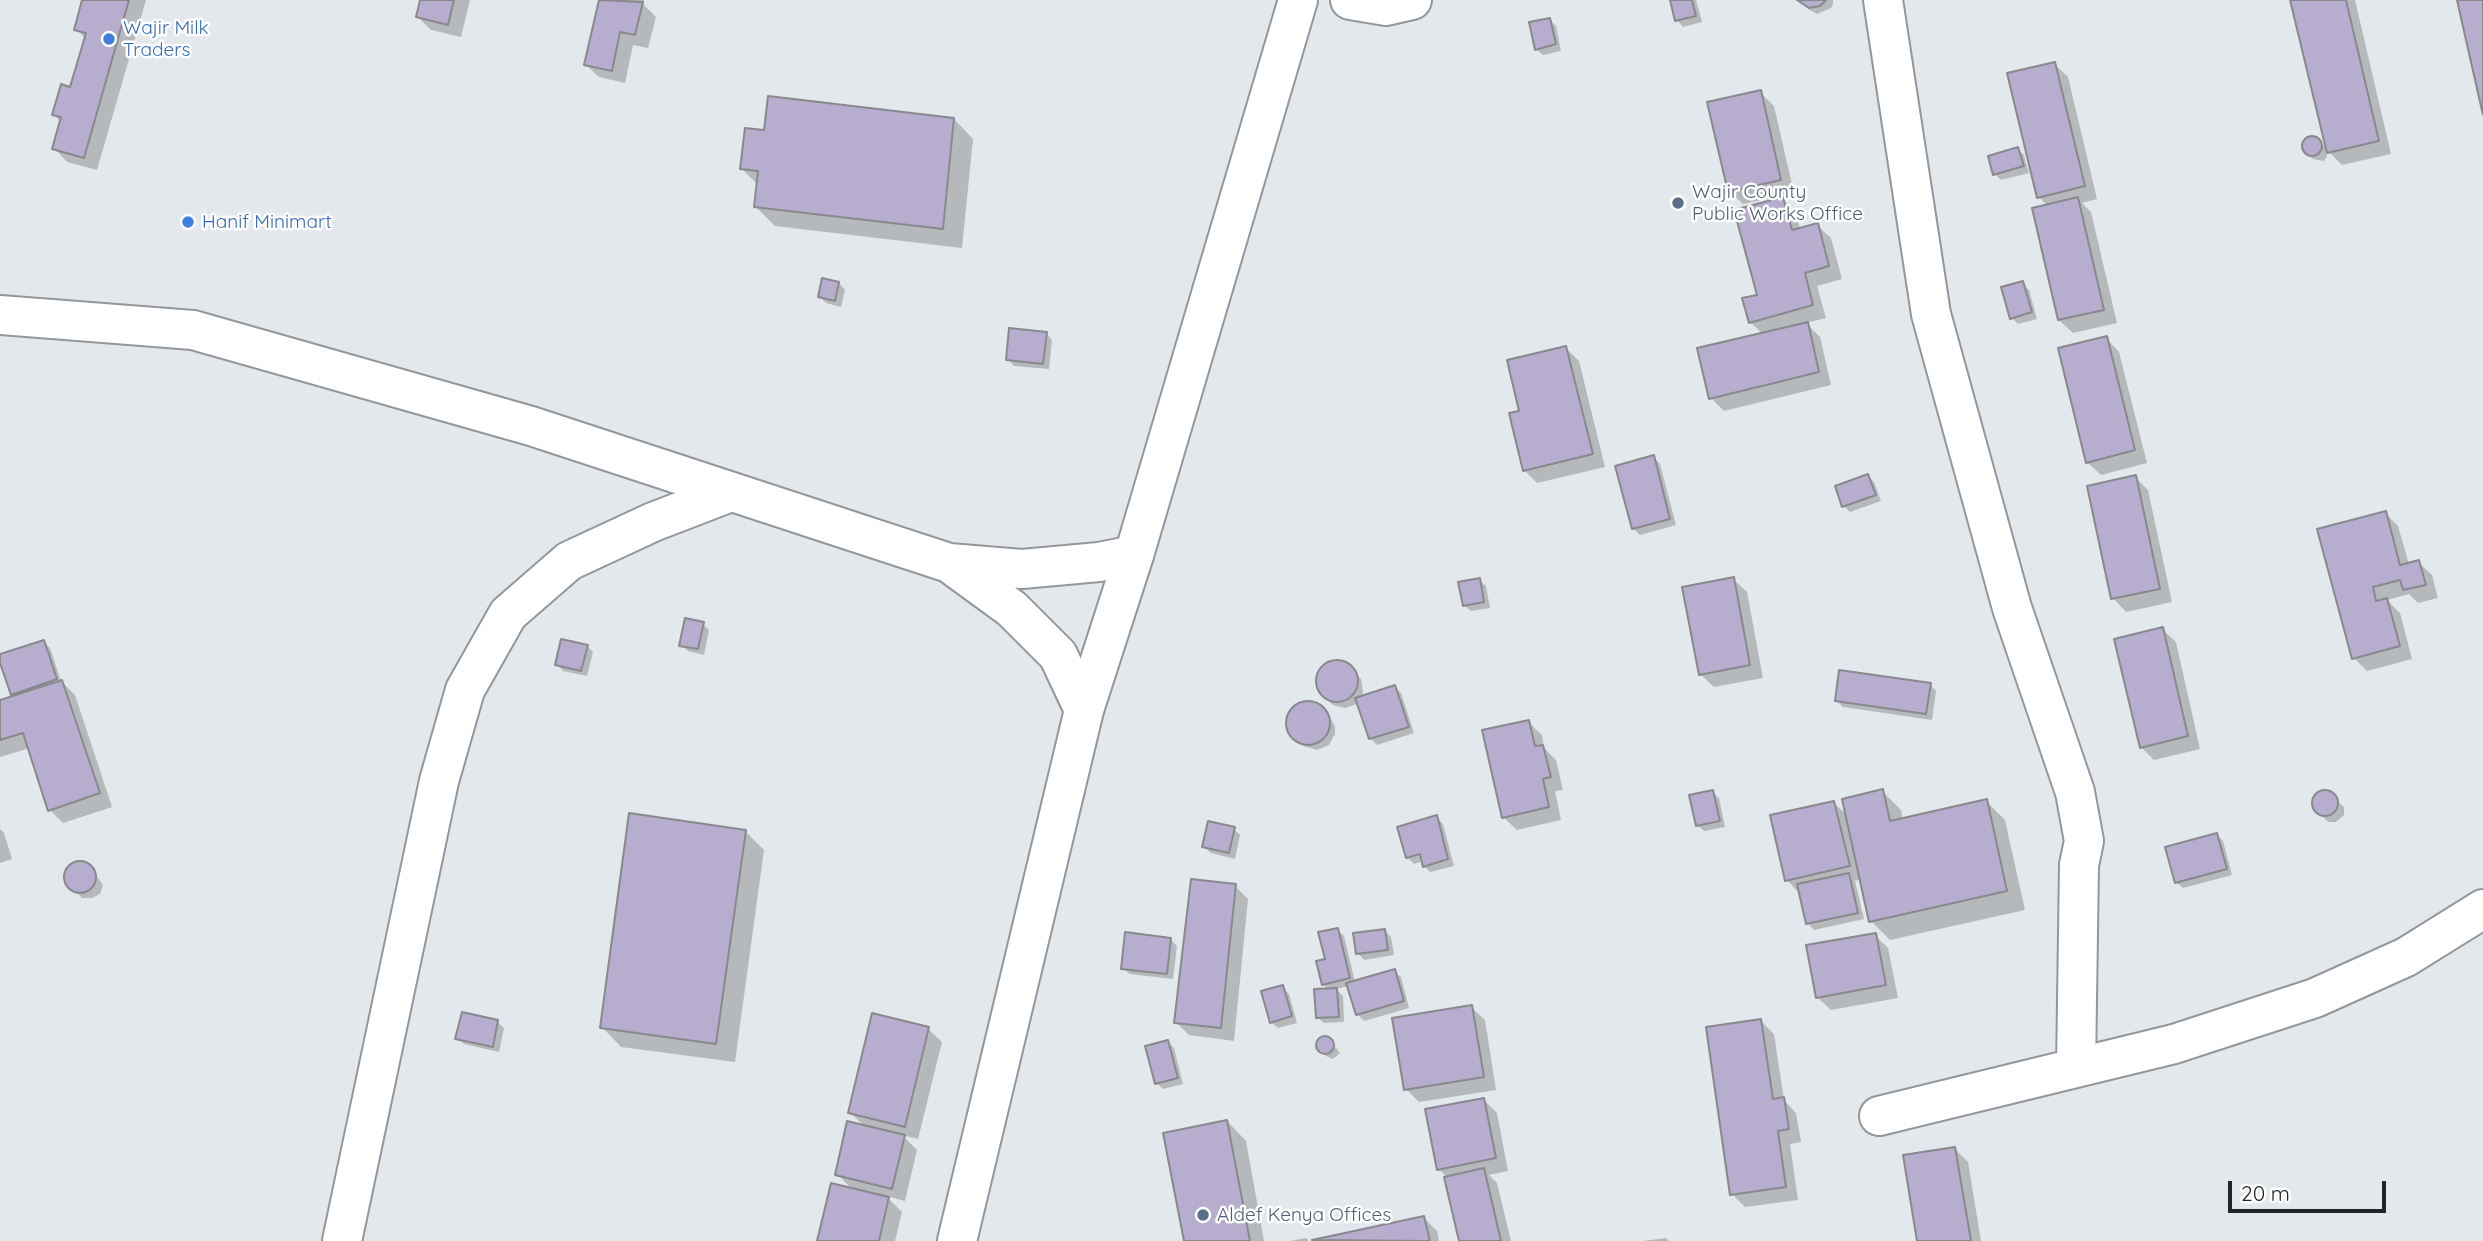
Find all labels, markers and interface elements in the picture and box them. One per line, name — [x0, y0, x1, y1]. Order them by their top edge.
place label: Wajir Milk Traders — [123, 17, 209, 61]
marker: Wajir Milk Traders — [101, 31, 117, 47]
place label: Wajir County Public Works Office — [1692, 181, 1863, 225]
marker: Wajir County Public Works Office — [1670, 195, 1686, 211]
place label: Hanif Minimart — [202, 211, 332, 233]
marker: Hanif Minimart — [180, 214, 196, 230]
scale bar — [2231, 1168, 2388, 1212]
text: 20 m — [2241, 1180, 2290, 1206]
place label: Aldef Kenya Offices — [1217, 1204, 1391, 1226]
marker: Aldef Kenya Offices — [1195, 1207, 1211, 1223]

